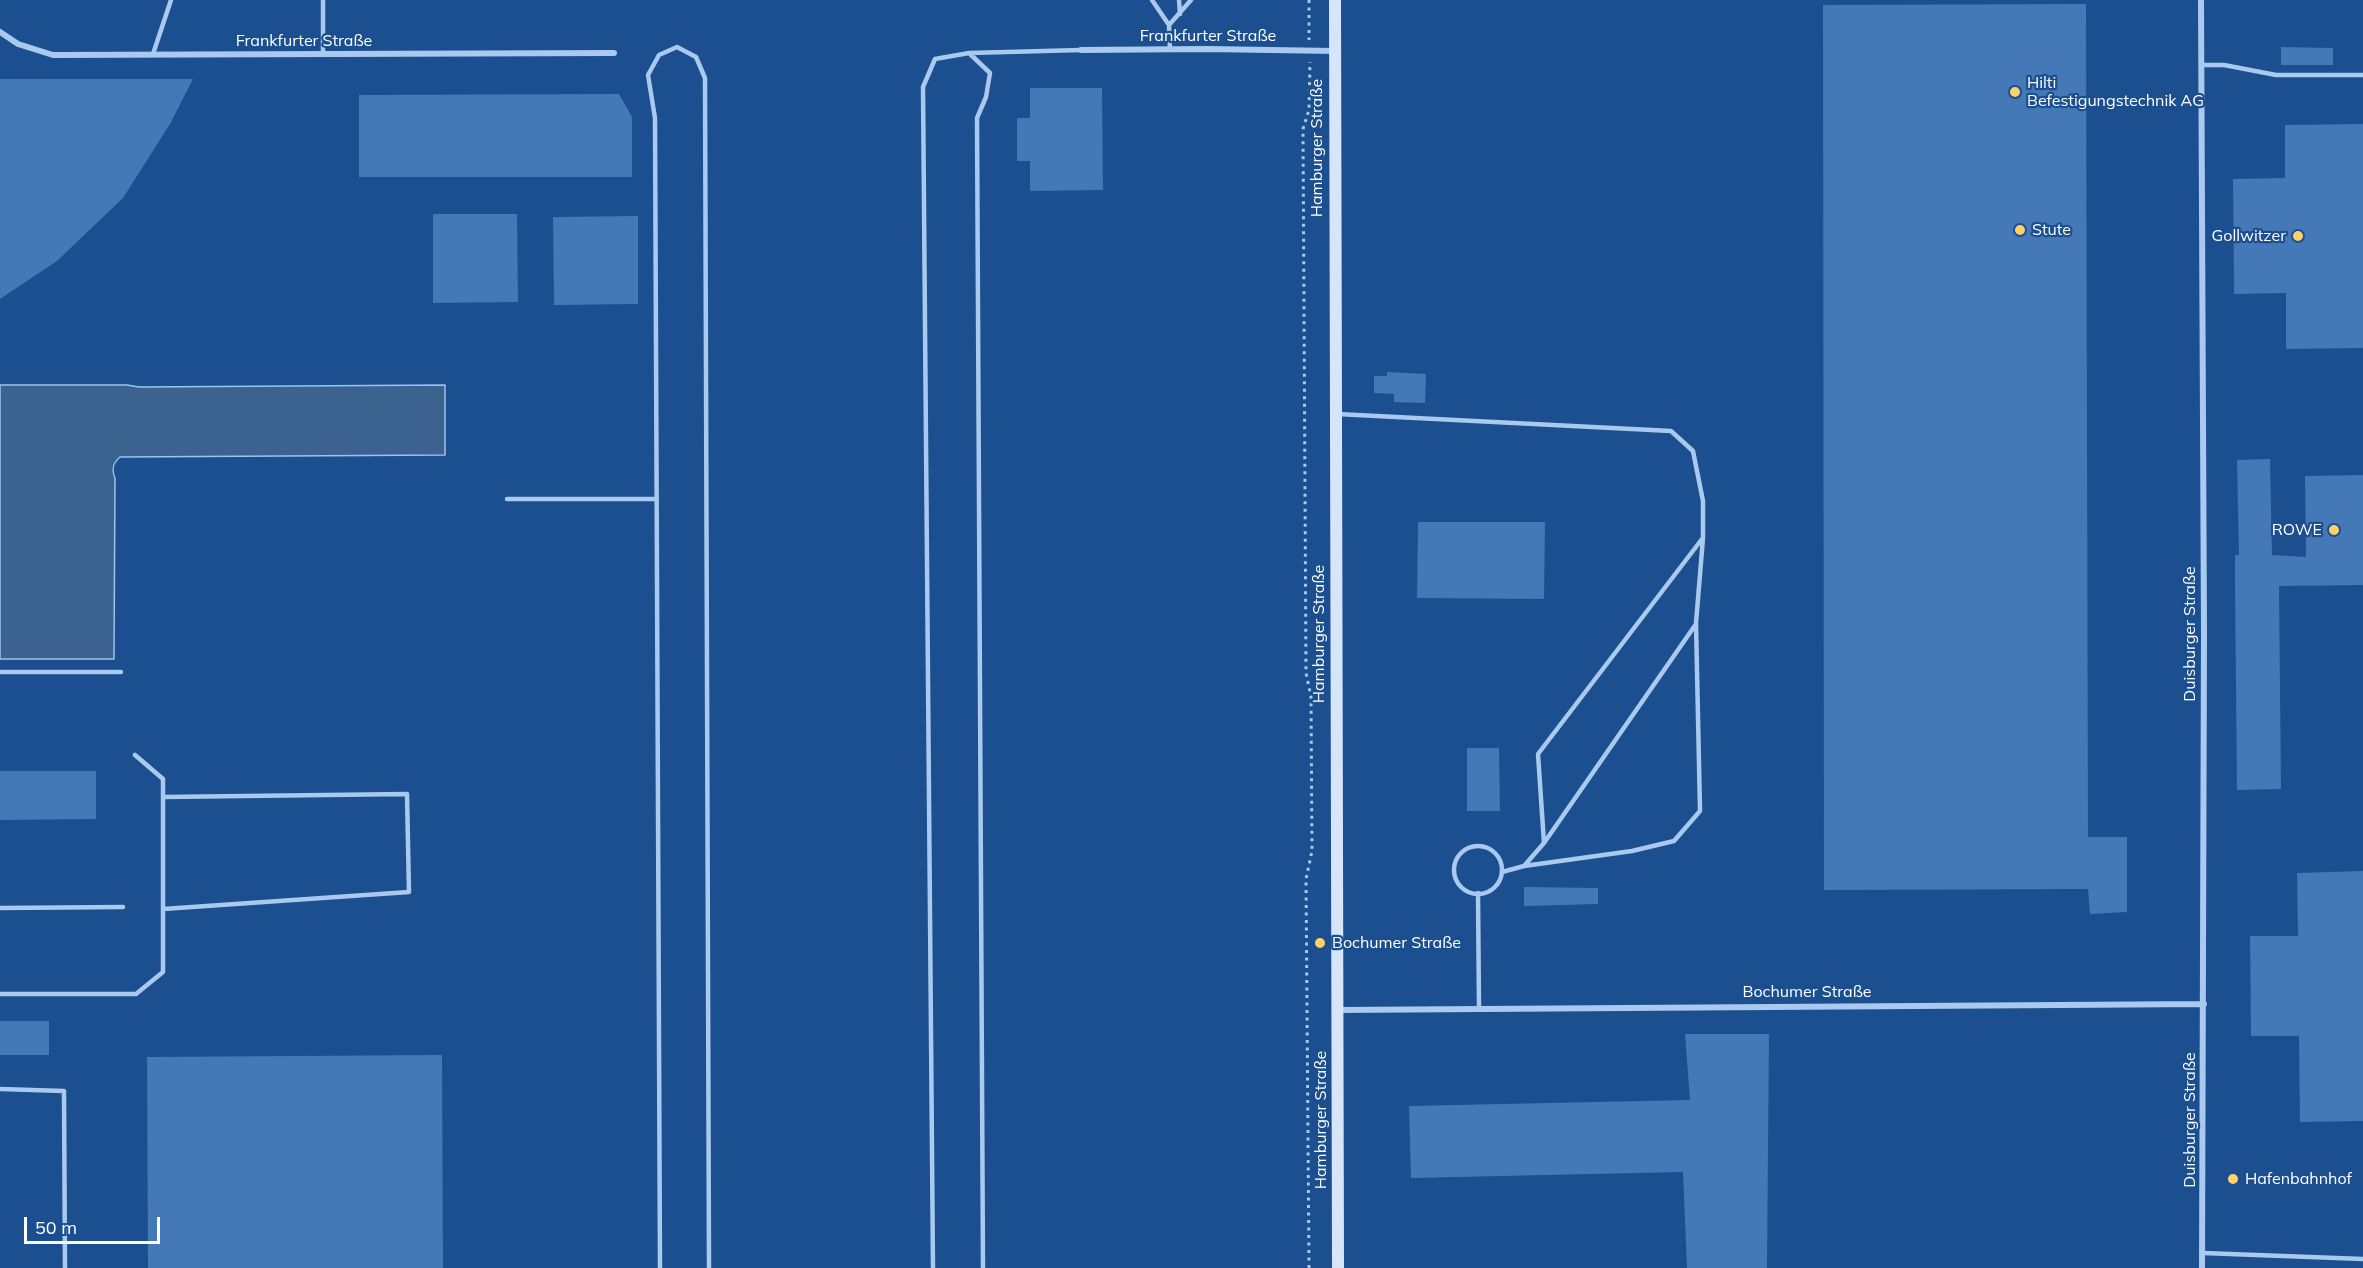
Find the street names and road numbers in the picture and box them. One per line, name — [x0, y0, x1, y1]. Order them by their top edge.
street label: Frankfurter Straße — [1140, 26, 1276, 46]
street label: Frankfurter Straße — [236, 31, 372, 51]
street label: Hamburger Straße — [1307, 79, 1327, 217]
street label: Hamburger Straße — [1309, 565, 1329, 703]
street label: Duisburger Straße — [2180, 566, 2200, 702]
street label: Bochumer Straße — [1743, 982, 1871, 1002]
street label: Hamburger Straße — [1311, 1051, 1331, 1189]
street label: Duisburger Straße — [2180, 1052, 2200, 1188]

